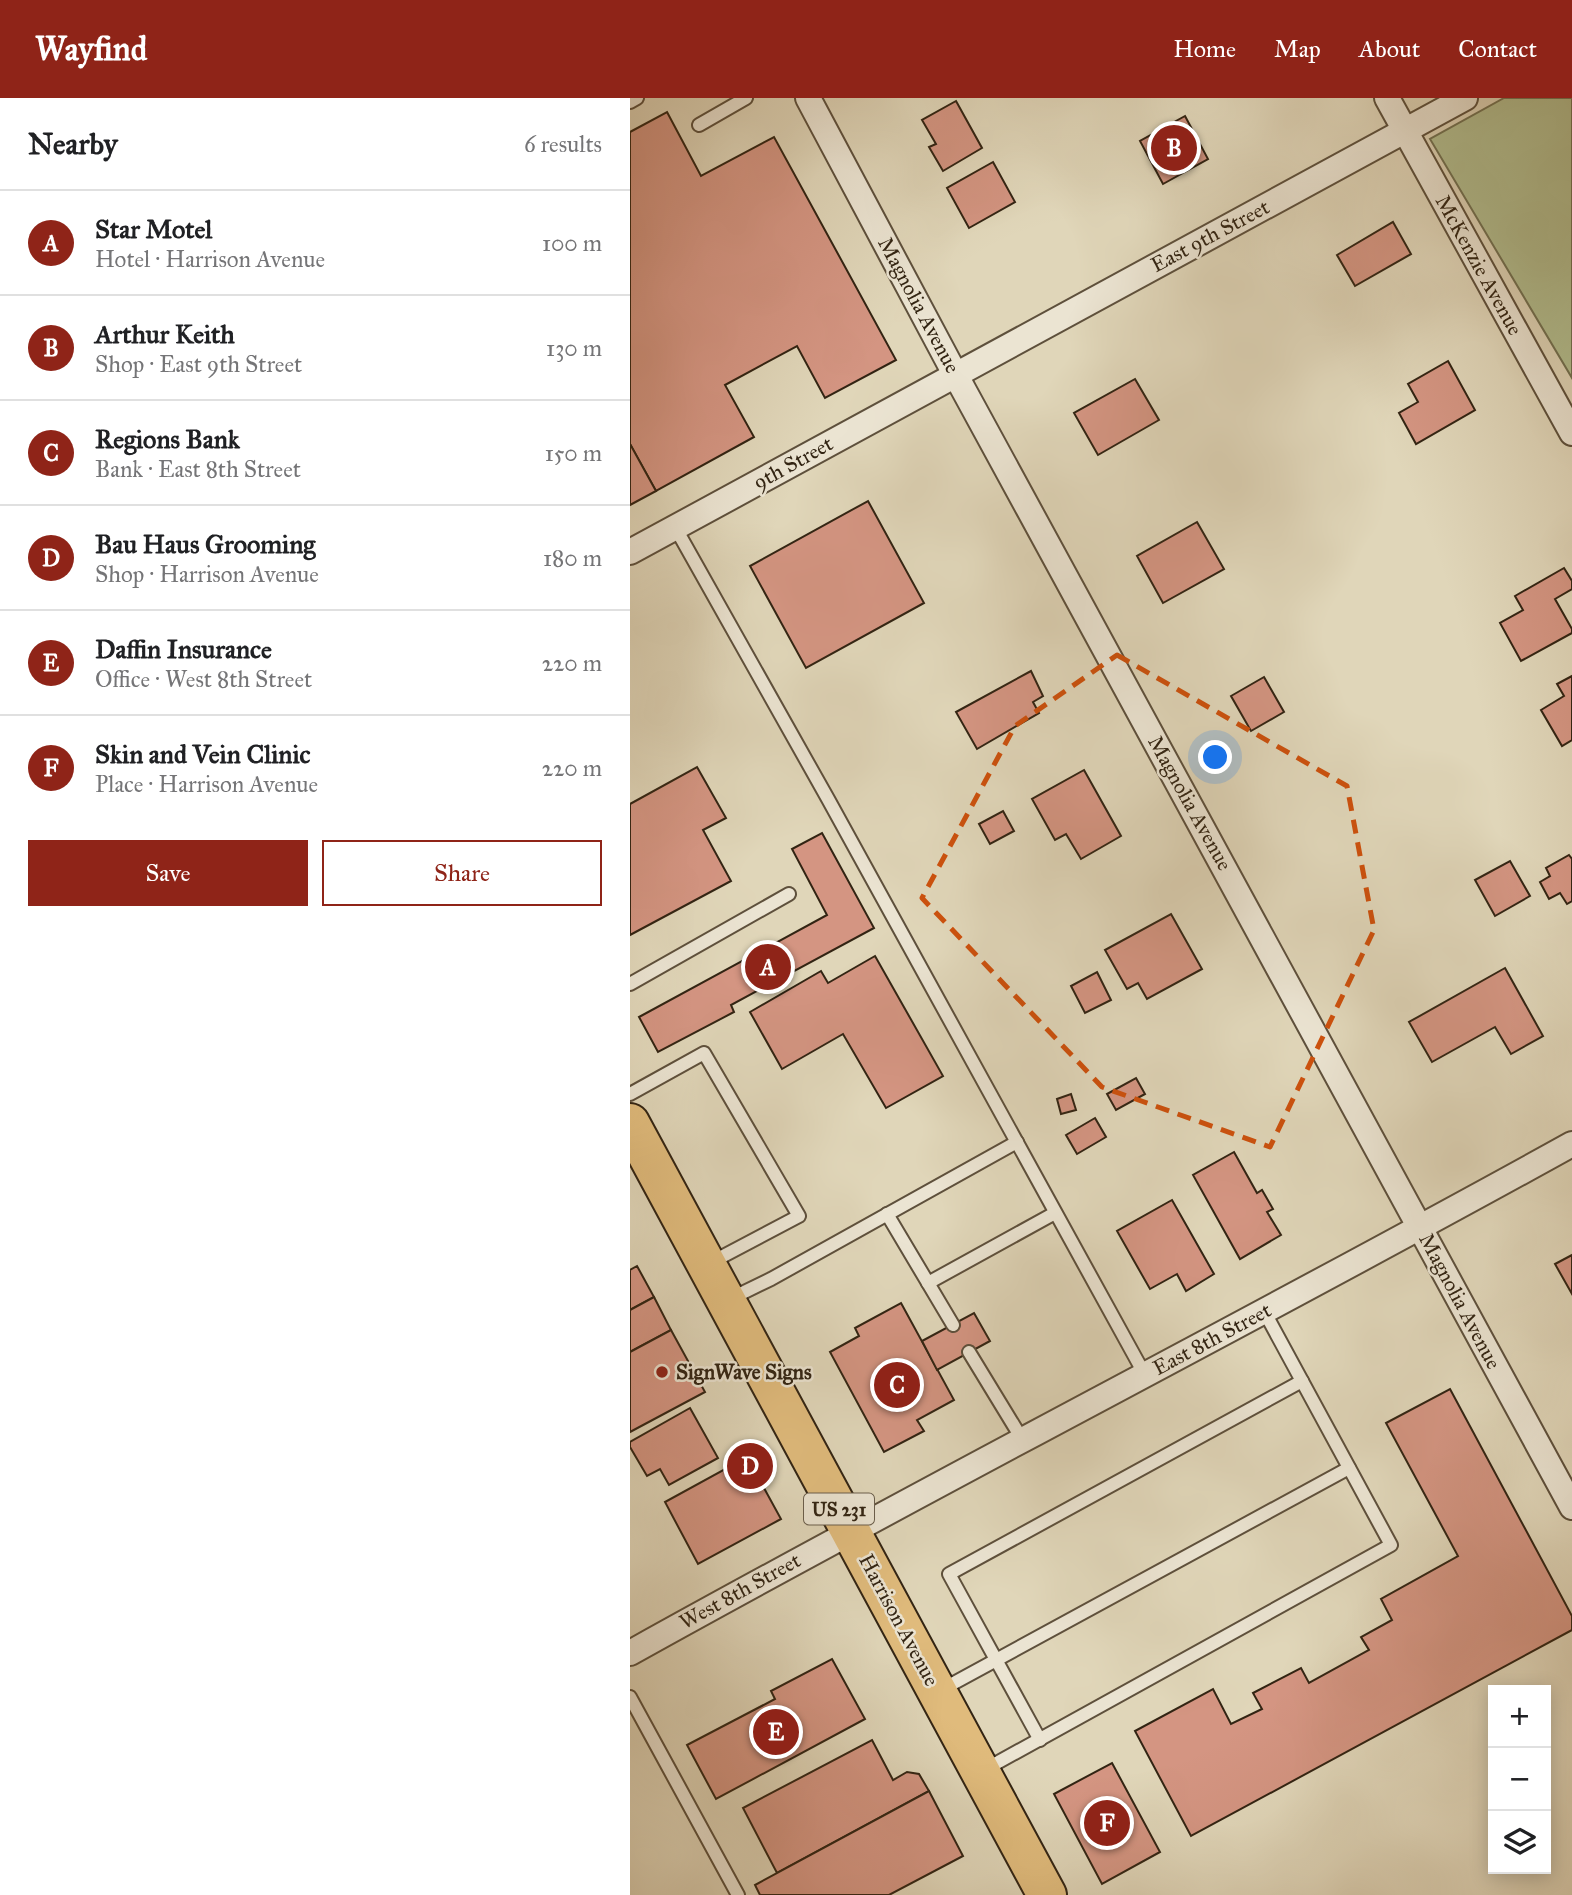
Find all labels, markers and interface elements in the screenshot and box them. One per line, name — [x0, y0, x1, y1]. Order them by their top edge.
text: Wayfind — [35, 29, 147, 69]
text: Home — [1173, 34, 1236, 64]
text: Map — [1274, 34, 1321, 64]
text: About — [1359, 34, 1420, 64]
text: Contact — [1458, 34, 1537, 64]
pin: B — [1151, 122, 1197, 174]
text: Nearby — [28, 126, 118, 162]
text: 6 results — [524, 130, 602, 158]
street label: McKenzie Avenue — [1430, 190, 1528, 340]
street label: East 9th Street — [1146, 194, 1274, 278]
text: Star Motel — [95, 213, 212, 245]
text: A — [43, 229, 59, 257]
text: 100 m — [542, 229, 602, 257]
street label: Magnolia Avenue — [872, 233, 966, 378]
text: Hotel · Harrison Avenue — [95, 245, 325, 273]
text: Arthur Keith — [95, 318, 235, 350]
text: B — [43, 334, 59, 362]
text: 130 m — [546, 334, 602, 362]
text: Shop · East 9th Street — [95, 350, 302, 378]
text: Regions Bank — [95, 423, 240, 455]
street label: 9th Street — [749, 430, 838, 495]
text: C — [43, 439, 59, 467]
text: 150 m — [545, 439, 602, 467]
text: Bank · East 8th Street — [95, 455, 301, 483]
text: Bau Haus Grooming — [95, 528, 315, 560]
text: D — [42, 544, 60, 572]
text: 180 m — [543, 544, 602, 572]
text: Shop · Harrison Avenue — [95, 560, 319, 588]
text: Daffin Insurance — [95, 633, 272, 665]
text: E — [43, 649, 59, 677]
text: 220 m — [542, 649, 602, 677]
text: Office · West 8th Street — [95, 665, 312, 693]
street label: Magnolia Avenue — [1142, 731, 1238, 875]
text: Skin and Vein Clinic — [95, 738, 310, 770]
your location — [1198, 740, 1232, 774]
text: F — [43, 754, 59, 782]
text: 220 m — [542, 754, 602, 782]
text: Place · Harrison Avenue — [95, 770, 318, 798]
button: Save — [28, 840, 308, 906]
button: Share — [322, 840, 602, 906]
pin: A — [745, 941, 791, 993]
street label: Magnolia Avenue — [1413, 1229, 1507, 1374]
street label: East 8th Street — [1148, 1297, 1276, 1381]
place label: SignWave Signs — [676, 1359, 812, 1385]
pin: C — [874, 1359, 920, 1411]
marker: SignWave Signs — [654, 1364, 670, 1380]
pin: D — [727, 1440, 773, 1492]
road number: US 231 — [804, 1494, 874, 1525]
street label: West 8th Street — [675, 1547, 806, 1635]
street label: Harrison Avenue — [853, 1549, 945, 1691]
map controls — [1488, 1685, 1551, 1874]
button: + — [1488, 1685, 1551, 1748]
pin: E — [753, 1706, 799, 1758]
button: − — [1488, 1748, 1551, 1811]
pin: F — [1084, 1797, 1130, 1849]
button: layers — [1488, 1811, 1551, 1874]

